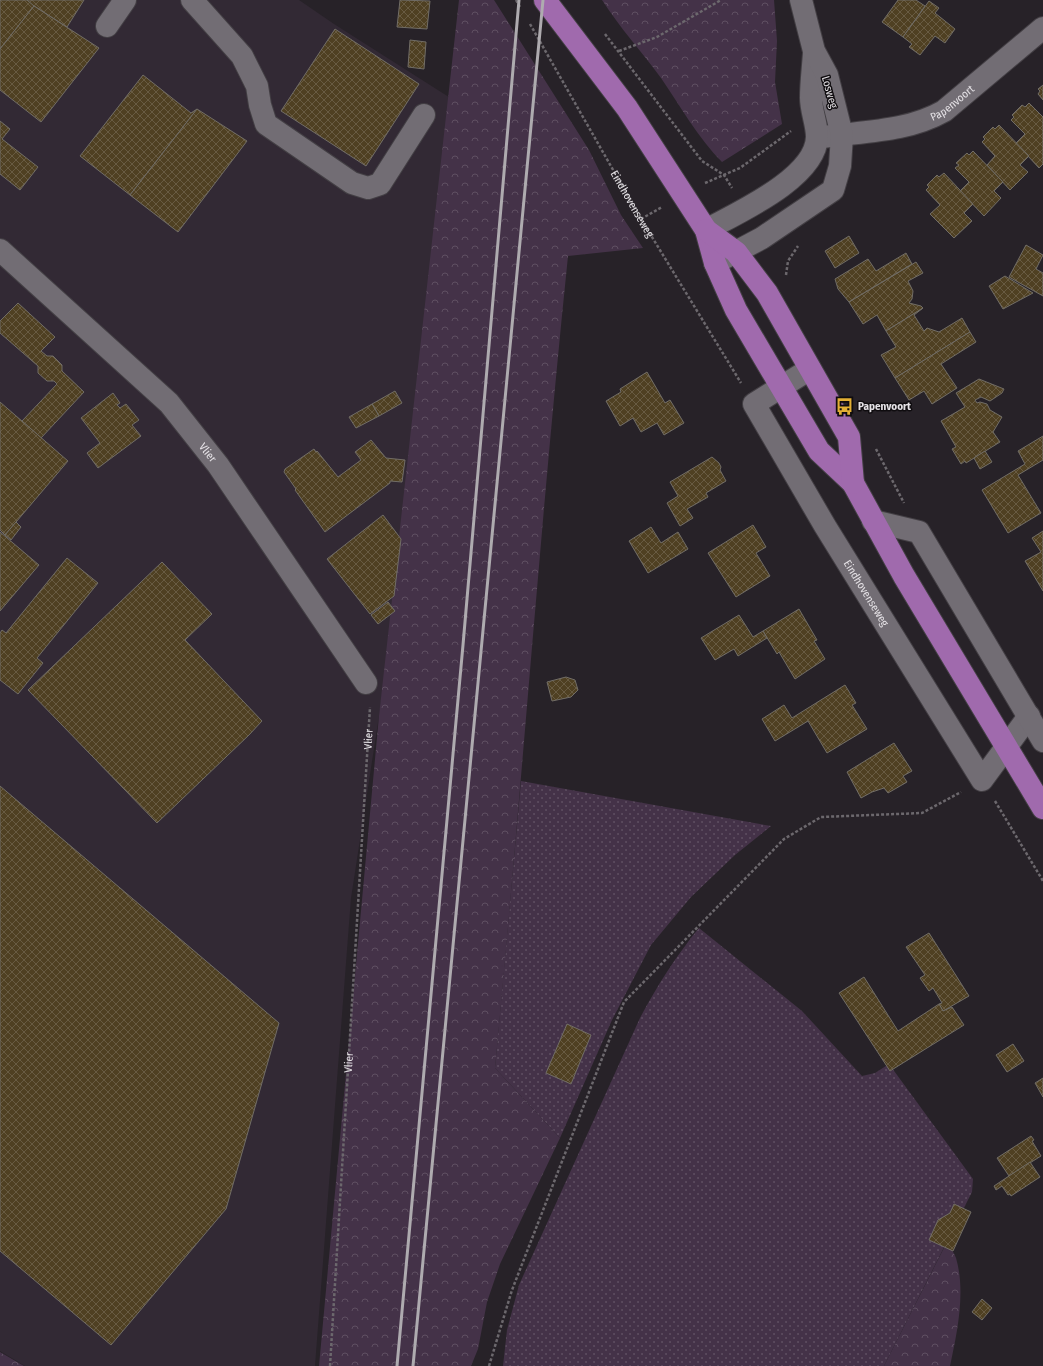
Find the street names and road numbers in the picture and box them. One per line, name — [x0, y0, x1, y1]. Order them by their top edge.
street label: Losweg — [819, 75, 841, 111]
street label: Papenvoort — [929, 82, 977, 124]
street label: Eindhovenseweg — [608, 168, 657, 241]
street label: Vlier — [196, 441, 219, 465]
street label: Eindhovenseweg — [841, 558, 892, 629]
street label: Vlier — [361, 728, 376, 750]
street label: Vlier — [342, 1052, 356, 1073]

